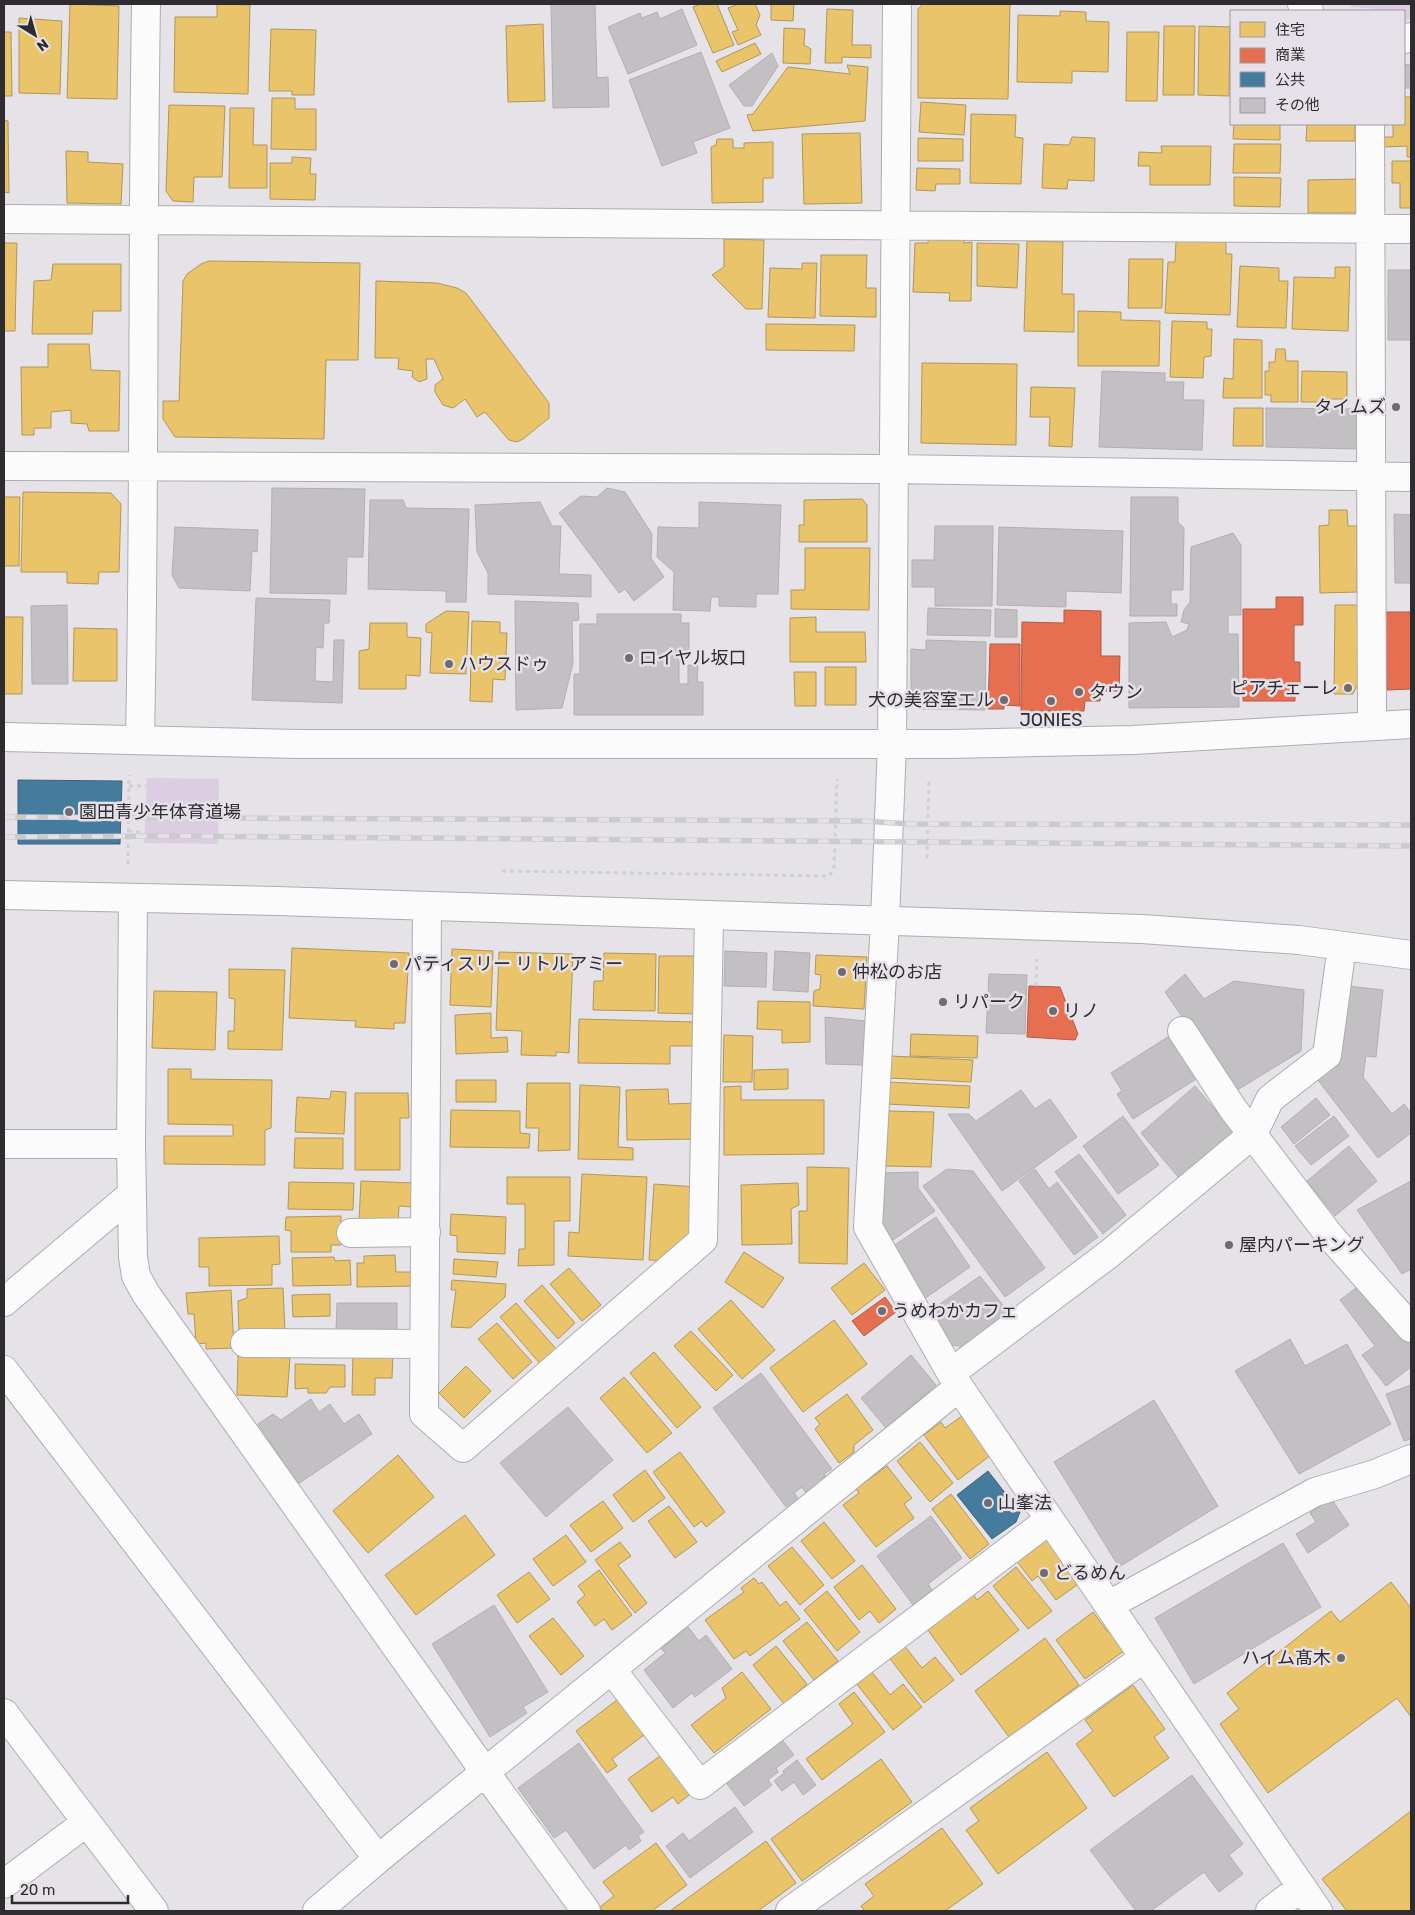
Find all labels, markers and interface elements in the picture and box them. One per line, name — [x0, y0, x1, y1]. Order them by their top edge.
north arrow — [10, 10, 60, 60]
legend — [1230, 10, 1405, 125]
text: 住宅 — [1275, 21, 1305, 39]
text: N — [33, 35, 52, 55]
text: 商業 — [1275, 46, 1305, 64]
text: 公共 — [1275, 71, 1305, 89]
text: その他 — [1275, 96, 1320, 114]
place label: タイムズ — [1314, 396, 1386, 418]
marker: タイムズ — [1390, 401, 1402, 413]
place label: ロイヤル坂口 — [639, 647, 746, 669]
marker: ロイヤル坂口 — [623, 652, 635, 664]
place label: ハウスドゥ — [459, 653, 549, 675]
marker: ハウスドゥ — [443, 658, 455, 670]
place label: ピアチェーレ — [1230, 677, 1338, 699]
place label: タウン — [1089, 681, 1143, 703]
marker: ピアチェーレ — [1342, 682, 1354, 694]
marker: タウン — [1073, 686, 1085, 698]
place label: 犬の美容室エル — [868, 689, 994, 711]
marker: 犬の美容室エル — [998, 694, 1010, 706]
marker: JONIES — [1045, 695, 1057, 707]
place label: JONIES — [1019, 709, 1083, 731]
place label: 園田青少年体育道場 — [79, 801, 241, 823]
marker: 園田青少年体育道場 — [63, 806, 75, 818]
place label: パティスリー リトルアミー — [404, 953, 623, 975]
marker: パティスリー リトルアミー — [388, 958, 400, 970]
place label: 仲松のお店 — [852, 961, 942, 983]
marker: 仲松のお店 — [836, 966, 848, 978]
place label: リパーク — [953, 991, 1025, 1013]
marker: リパーク — [937, 996, 949, 1008]
place label: リノ — [1063, 1000, 1099, 1022]
marker: リノ — [1047, 1005, 1059, 1017]
place label: 屋内パーキング — [1239, 1234, 1364, 1256]
marker: 屋内パーキング — [1223, 1239, 1235, 1251]
place label: うめわかカフェ — [892, 1300, 1018, 1322]
marker: うめわかカフェ — [876, 1305, 888, 1317]
place label: 山峯法 — [998, 1492, 1052, 1514]
marker: 山峯法 — [982, 1497, 994, 1509]
place label: どるめん — [1054, 1562, 1126, 1584]
marker: どるめん — [1038, 1567, 1050, 1579]
place label: ハイム髙木 — [1242, 1647, 1331, 1669]
marker: ハイム髙木 — [1335, 1652, 1347, 1664]
scale bar — [12, 1872, 129, 1904]
text: 20 m — [20, 1881, 55, 1899]

